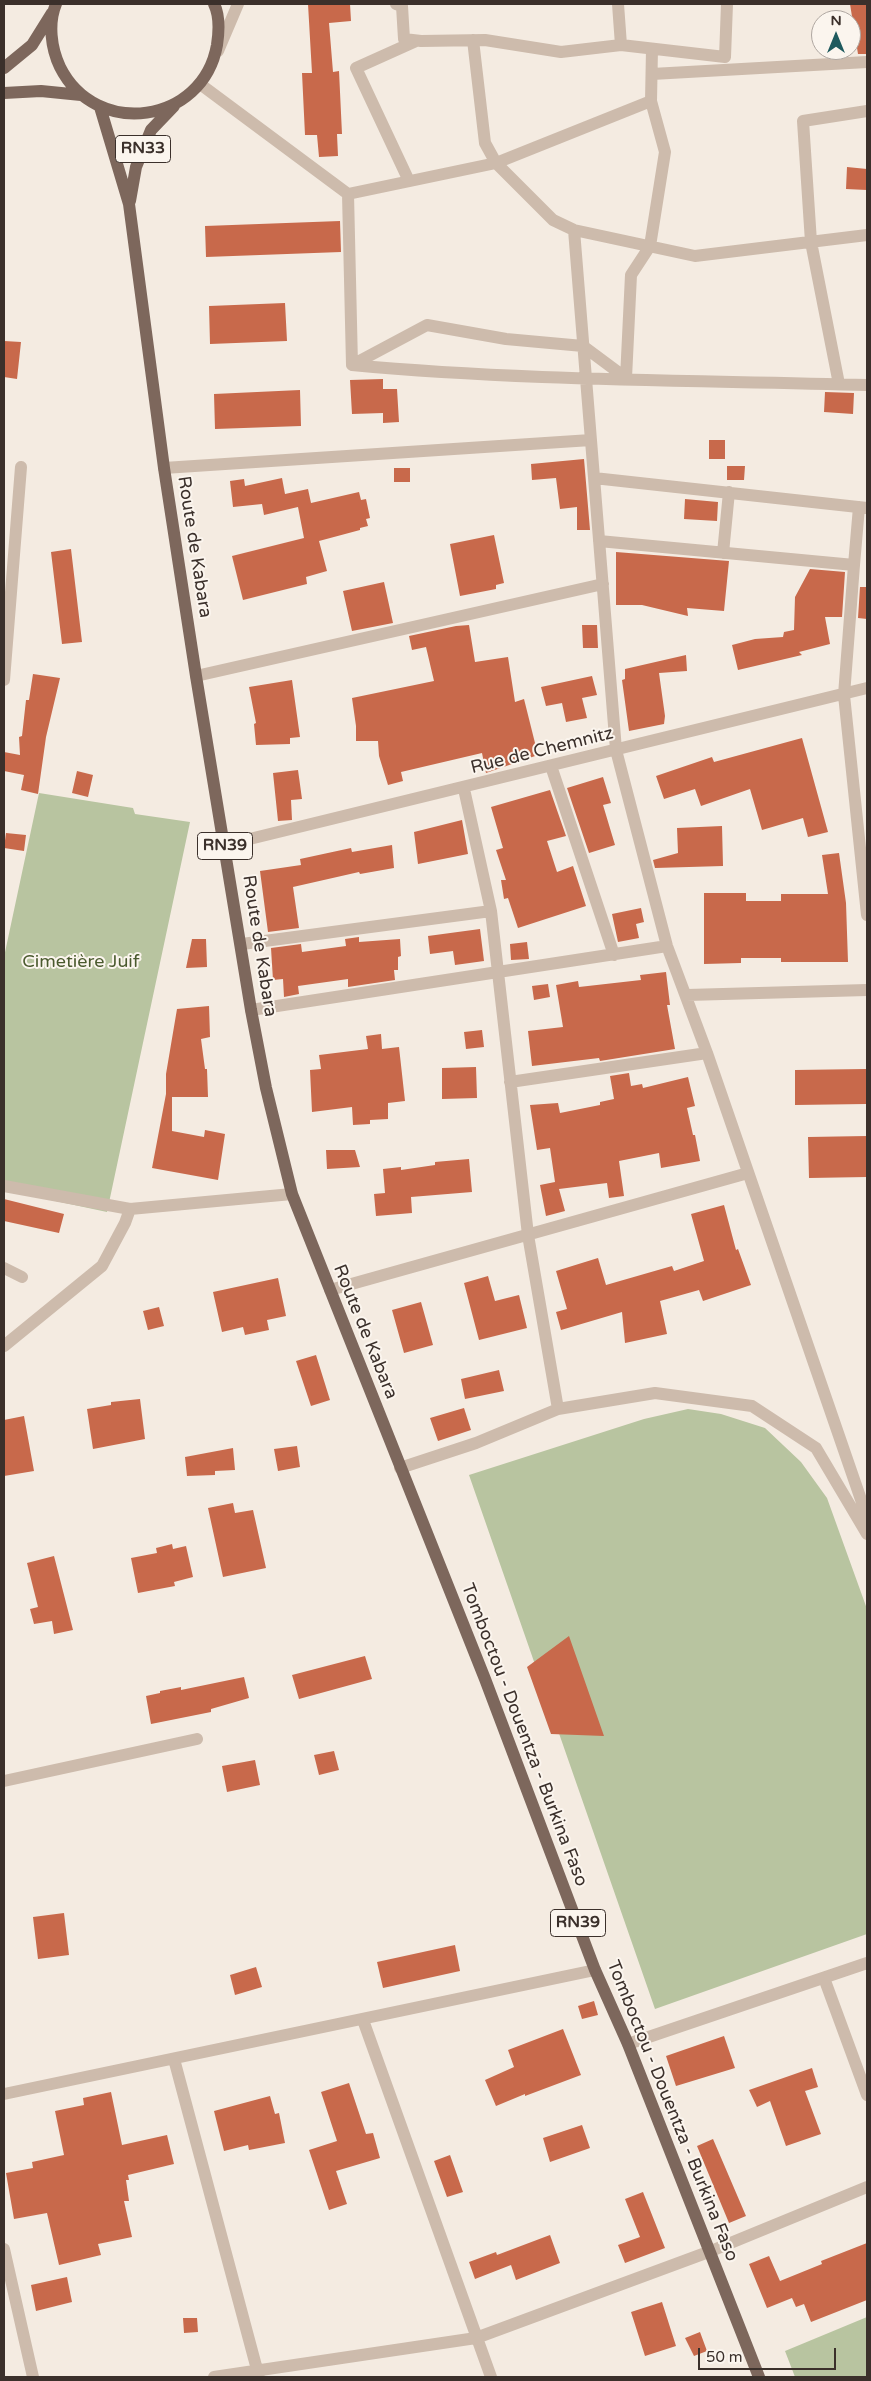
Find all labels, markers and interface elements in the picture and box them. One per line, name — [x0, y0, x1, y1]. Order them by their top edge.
north arrow — [811, 10, 861, 60]
text: N — [830, 12, 842, 29]
road number: RN33 — [116, 136, 170, 162]
street label: Route de Kabara — [172, 475, 216, 619]
street label: Rue de Chemnitz — [468, 723, 616, 779]
road number: RN39 — [198, 832, 252, 859]
street label: Route de Kabara — [237, 874, 281, 1018]
park label: Cimetière Juif — [22, 951, 140, 973]
street label: Route de Kabara — [328, 1262, 402, 1402]
street label: Tomboctou - Douentza - Burkina Faso — [456, 1580, 592, 1890]
road number: RN39 — [550, 1910, 606, 1936]
street label: Tomboctou - Douentza - Burkina Faso — [602, 1957, 742, 2265]
scale bar — [701, 2338, 838, 2370]
text: 50 m — [706, 2348, 743, 2366]

